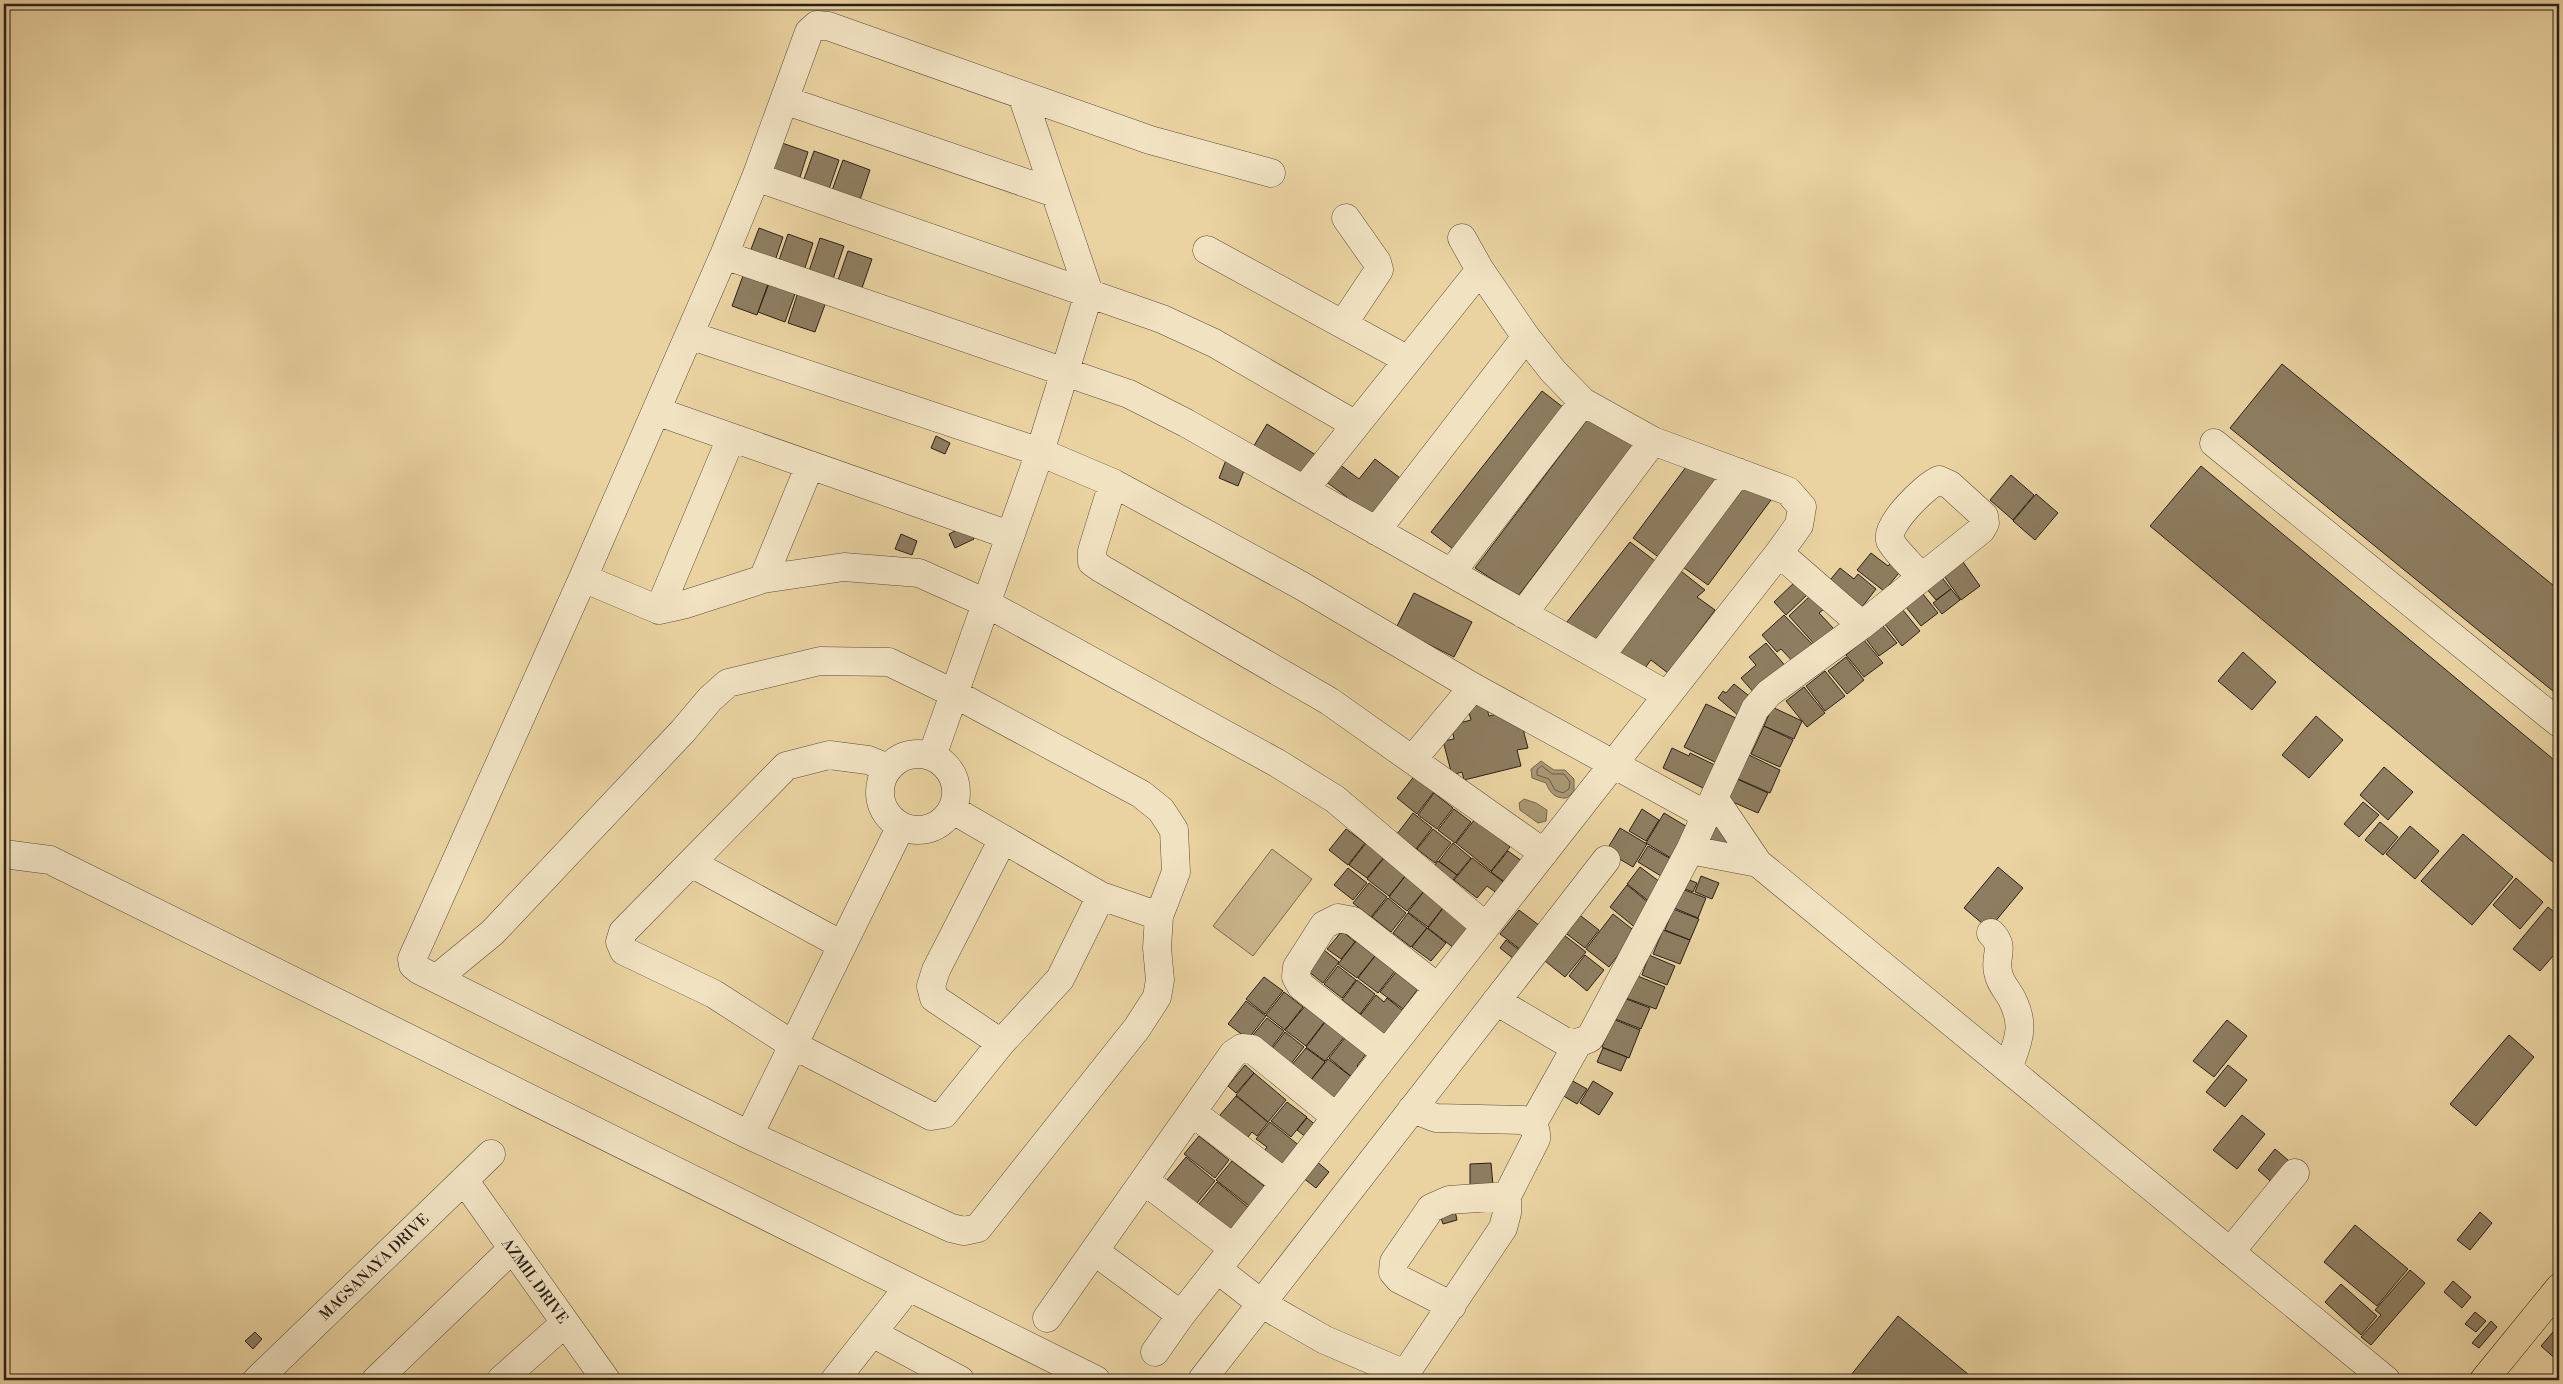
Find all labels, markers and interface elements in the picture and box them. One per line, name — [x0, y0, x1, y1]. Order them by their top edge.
street label: MAGSANAYA DRIVE — [315, 1210, 433, 1325]
street label: AZMIL DRIVE — [497, 1234, 572, 1328]

